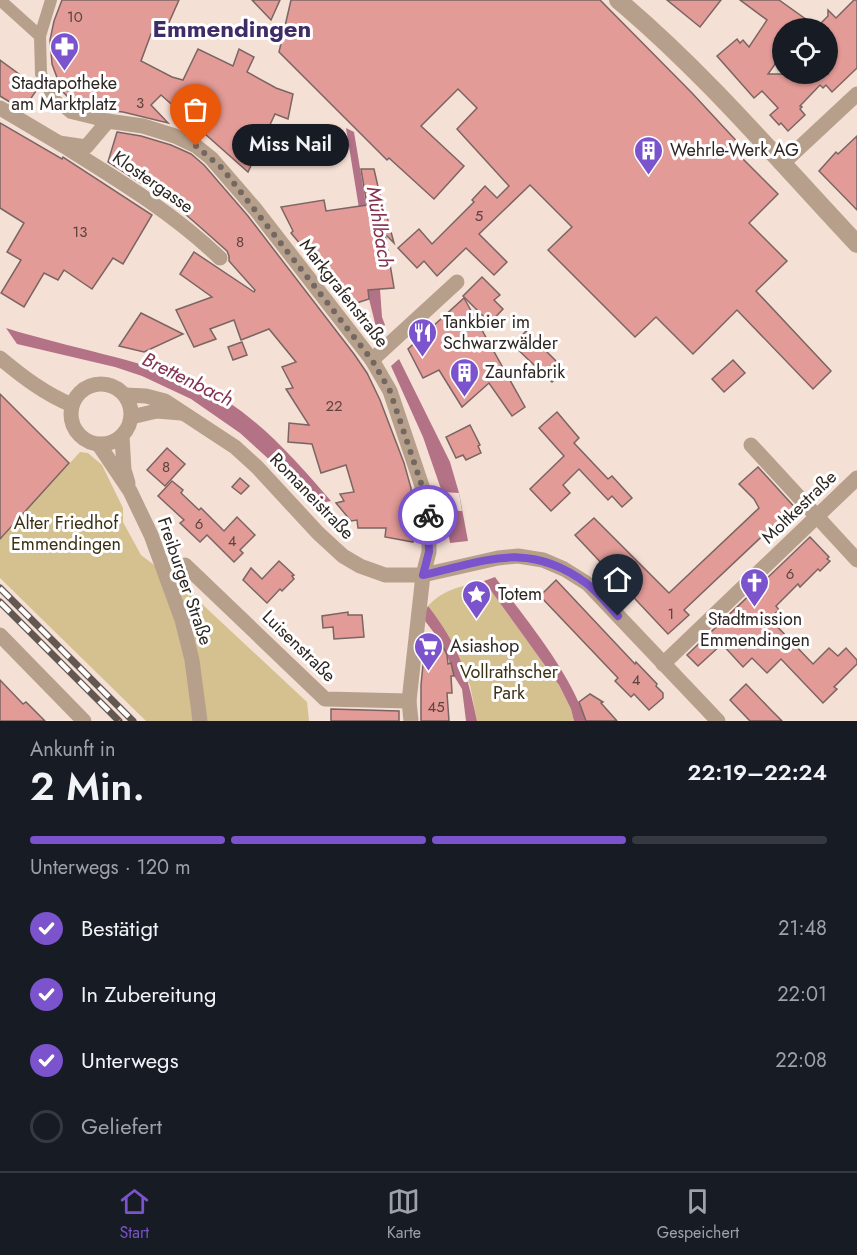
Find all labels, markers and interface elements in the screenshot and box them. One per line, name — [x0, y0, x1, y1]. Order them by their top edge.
house number: 10 — [67, 6, 83, 28]
district label: Emmendingen — [153, 11, 311, 46]
map controls — [772, 18, 838, 84]
button: locate — [772, 18, 838, 84]
pharmacy icon: Stadtapotheke am Marktplatz — [48, 30, 80, 72]
place label: Stadtapotheke am Marktplatz — [11, 70, 117, 117]
pin — [170, 84, 221, 146]
house number: 3 — [136, 92, 144, 114]
icon: bag — [179, 93, 212, 126]
callout: Miss Nail — [232, 125, 349, 167]
text: Miss Nail — [249, 130, 332, 159]
building icon: Wehrle-Werk AG — [633, 134, 665, 176]
place label: Wehrle-Werk AG — [670, 137, 799, 163]
street label: Klostergasse — [107, 145, 199, 219]
water label: Mühlbach — [359, 184, 400, 270]
house number: 5 — [475, 205, 483, 227]
house number: 13 — [73, 221, 87, 243]
house number: 8 — [236, 231, 244, 253]
street label: Markgrafenstraße — [293, 233, 395, 353]
place label: Tankbier im Schwarzwälder — [443, 309, 559, 356]
restaurant icon: Tankbier im Schwarzwälder — [406, 316, 438, 358]
water label: Brettenbach — [137, 345, 238, 414]
building icon: Zaunfabrik — [448, 356, 480, 398]
place label: Zaunfabrik — [485, 359, 565, 385]
house number: 22 — [325, 395, 343, 417]
street label: Romaneistraße — [264, 447, 360, 545]
house number: 8 — [162, 456, 170, 478]
street label: Moltkestraße — [756, 464, 842, 550]
courier — [398, 485, 458, 545]
icon: bike — [412, 499, 445, 532]
park label: Alter Friedhof Emmendingen — [11, 510, 121, 557]
house number: 6 — [195, 513, 203, 535]
street label: Freiburger Straße — [151, 514, 219, 648]
house number: 4 — [228, 530, 237, 552]
pin — [592, 554, 643, 616]
icon: home — [601, 563, 634, 596]
house number: 6 — [786, 563, 794, 585]
church icon: Stadtmission Emmendingen — [739, 566, 771, 608]
place icon: Totem — [461, 578, 493, 620]
place label: Totem — [498, 581, 542, 607]
house number: 1 — [668, 603, 674, 625]
street label: Luisenstraße — [256, 604, 342, 688]
place label: Stadtmission Emmendingen — [700, 606, 810, 653]
supermarket icon: Asiashop — [413, 630, 445, 672]
place label: Asiashop — [450, 633, 519, 659]
park label: Vollrathscher Park — [460, 659, 559, 706]
house number: 4 — [632, 669, 641, 691]
house number: 45 — [427, 696, 445, 718]
text: Ankunft in — [30, 735, 116, 764]
text: 22:19–22:24 — [688, 756, 827, 788]
text: 2 Min. — [30, 758, 145, 815]
text: Unterwegs · 120 m — [30, 853, 191, 882]
icon: check — [30, 912, 63, 945]
text: Bestätigt — [81, 912, 158, 944]
text: 21:48 — [778, 914, 827, 943]
icon: check — [30, 978, 63, 1011]
text: In Zubereitung — [81, 978, 216, 1010]
text: 22:01 — [777, 980, 827, 1009]
icon: check — [30, 1044, 63, 1077]
text: Unterwegs — [81, 1044, 179, 1076]
text: 22:08 — [775, 1046, 827, 1075]
text: Geliefert — [81, 1110, 162, 1142]
tab: Start — [118, 1185, 151, 1244]
tab: Karte — [387, 1185, 421, 1244]
tab: Gespeichert — [657, 1185, 739, 1244]

